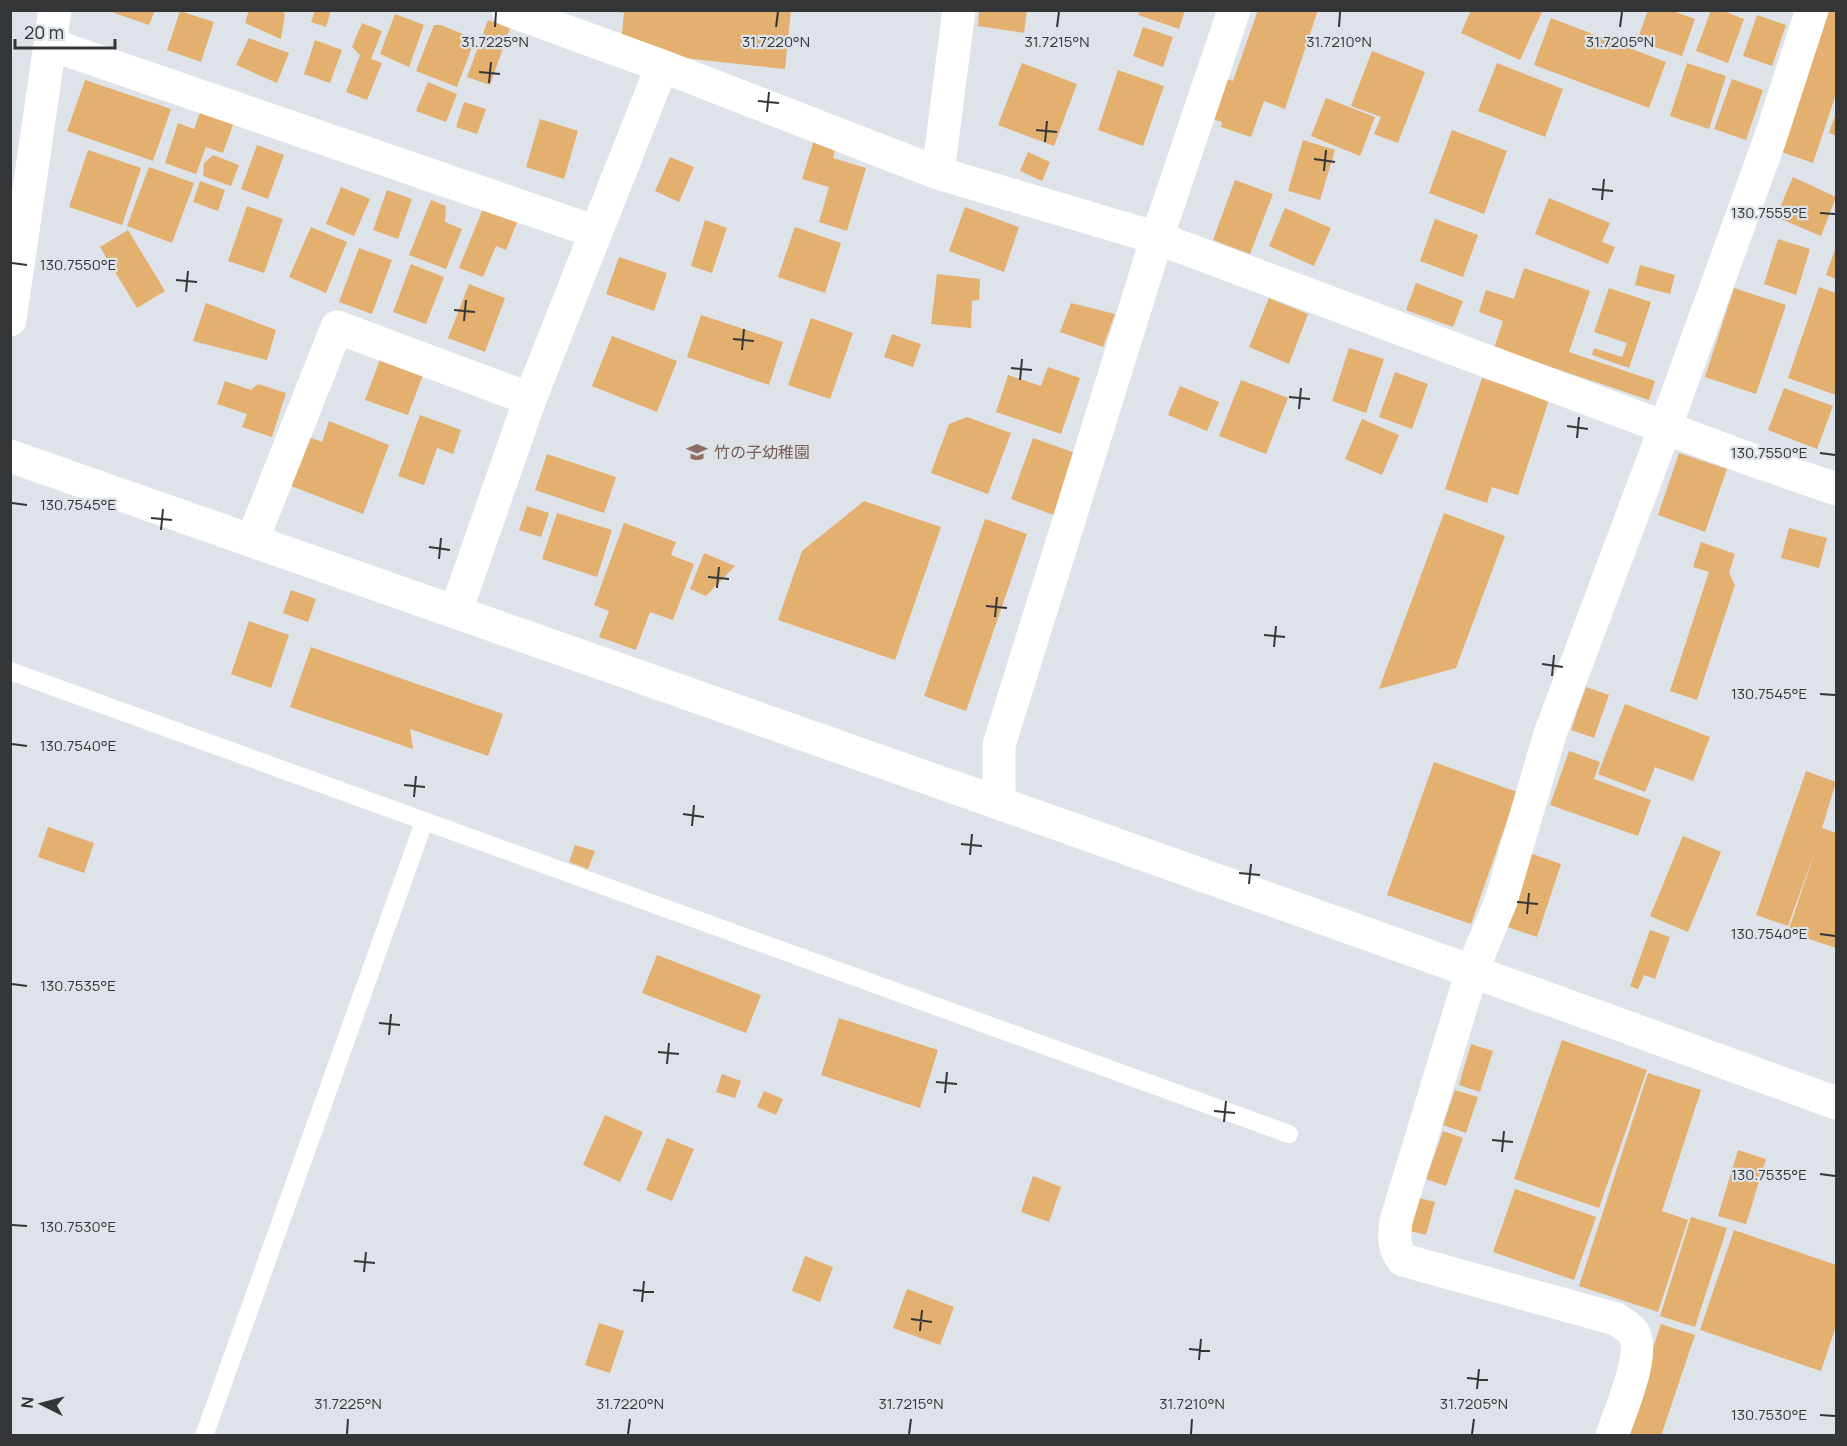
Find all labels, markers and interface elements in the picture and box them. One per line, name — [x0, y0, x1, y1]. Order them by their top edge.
scale bar — [15, 12, 116, 50]
text: 20 m — [24, 20, 64, 44]
text: 31.7225°N — [461, 31, 529, 52]
text: 31.7220°N — [742, 31, 810, 52]
text: 31.7215°N — [1025, 31, 1089, 52]
text: 31.7210°N — [1306, 31, 1372, 52]
text: 31.7205°N — [1586, 31, 1654, 52]
text: 130.7555°E — [1731, 202, 1807, 223]
text: 130.7550°E — [40, 254, 116, 275]
school or university icon: 竹の子幼稚園 — [685, 440, 709, 464]
place label: 竹の子幼稚園 — [714, 441, 810, 463]
text: 130.7550°E — [1731, 442, 1807, 463]
text: 130.7545°E — [40, 494, 116, 515]
text: 130.7545°E — [1731, 683, 1807, 704]
text: 130.7540°E — [40, 735, 116, 756]
text: 130.7540°E — [1731, 923, 1807, 944]
text: 130.7535°E — [40, 975, 116, 996]
text: 130.7535°E — [1731, 1164, 1807, 1185]
text: 130.7530°E — [40, 1216, 116, 1237]
north arrow — [12, 1374, 72, 1434]
text: 31.7225°N — [314, 1393, 382, 1414]
text: 31.7220°N — [596, 1393, 664, 1414]
text: 31.7215°N — [879, 1393, 943, 1414]
text: 31.7210°N — [1159, 1393, 1225, 1414]
text: 31.7205°N — [1440, 1393, 1508, 1414]
text: N — [16, 1396, 39, 1409]
text: 130.7530°E — [1731, 1404, 1807, 1425]

